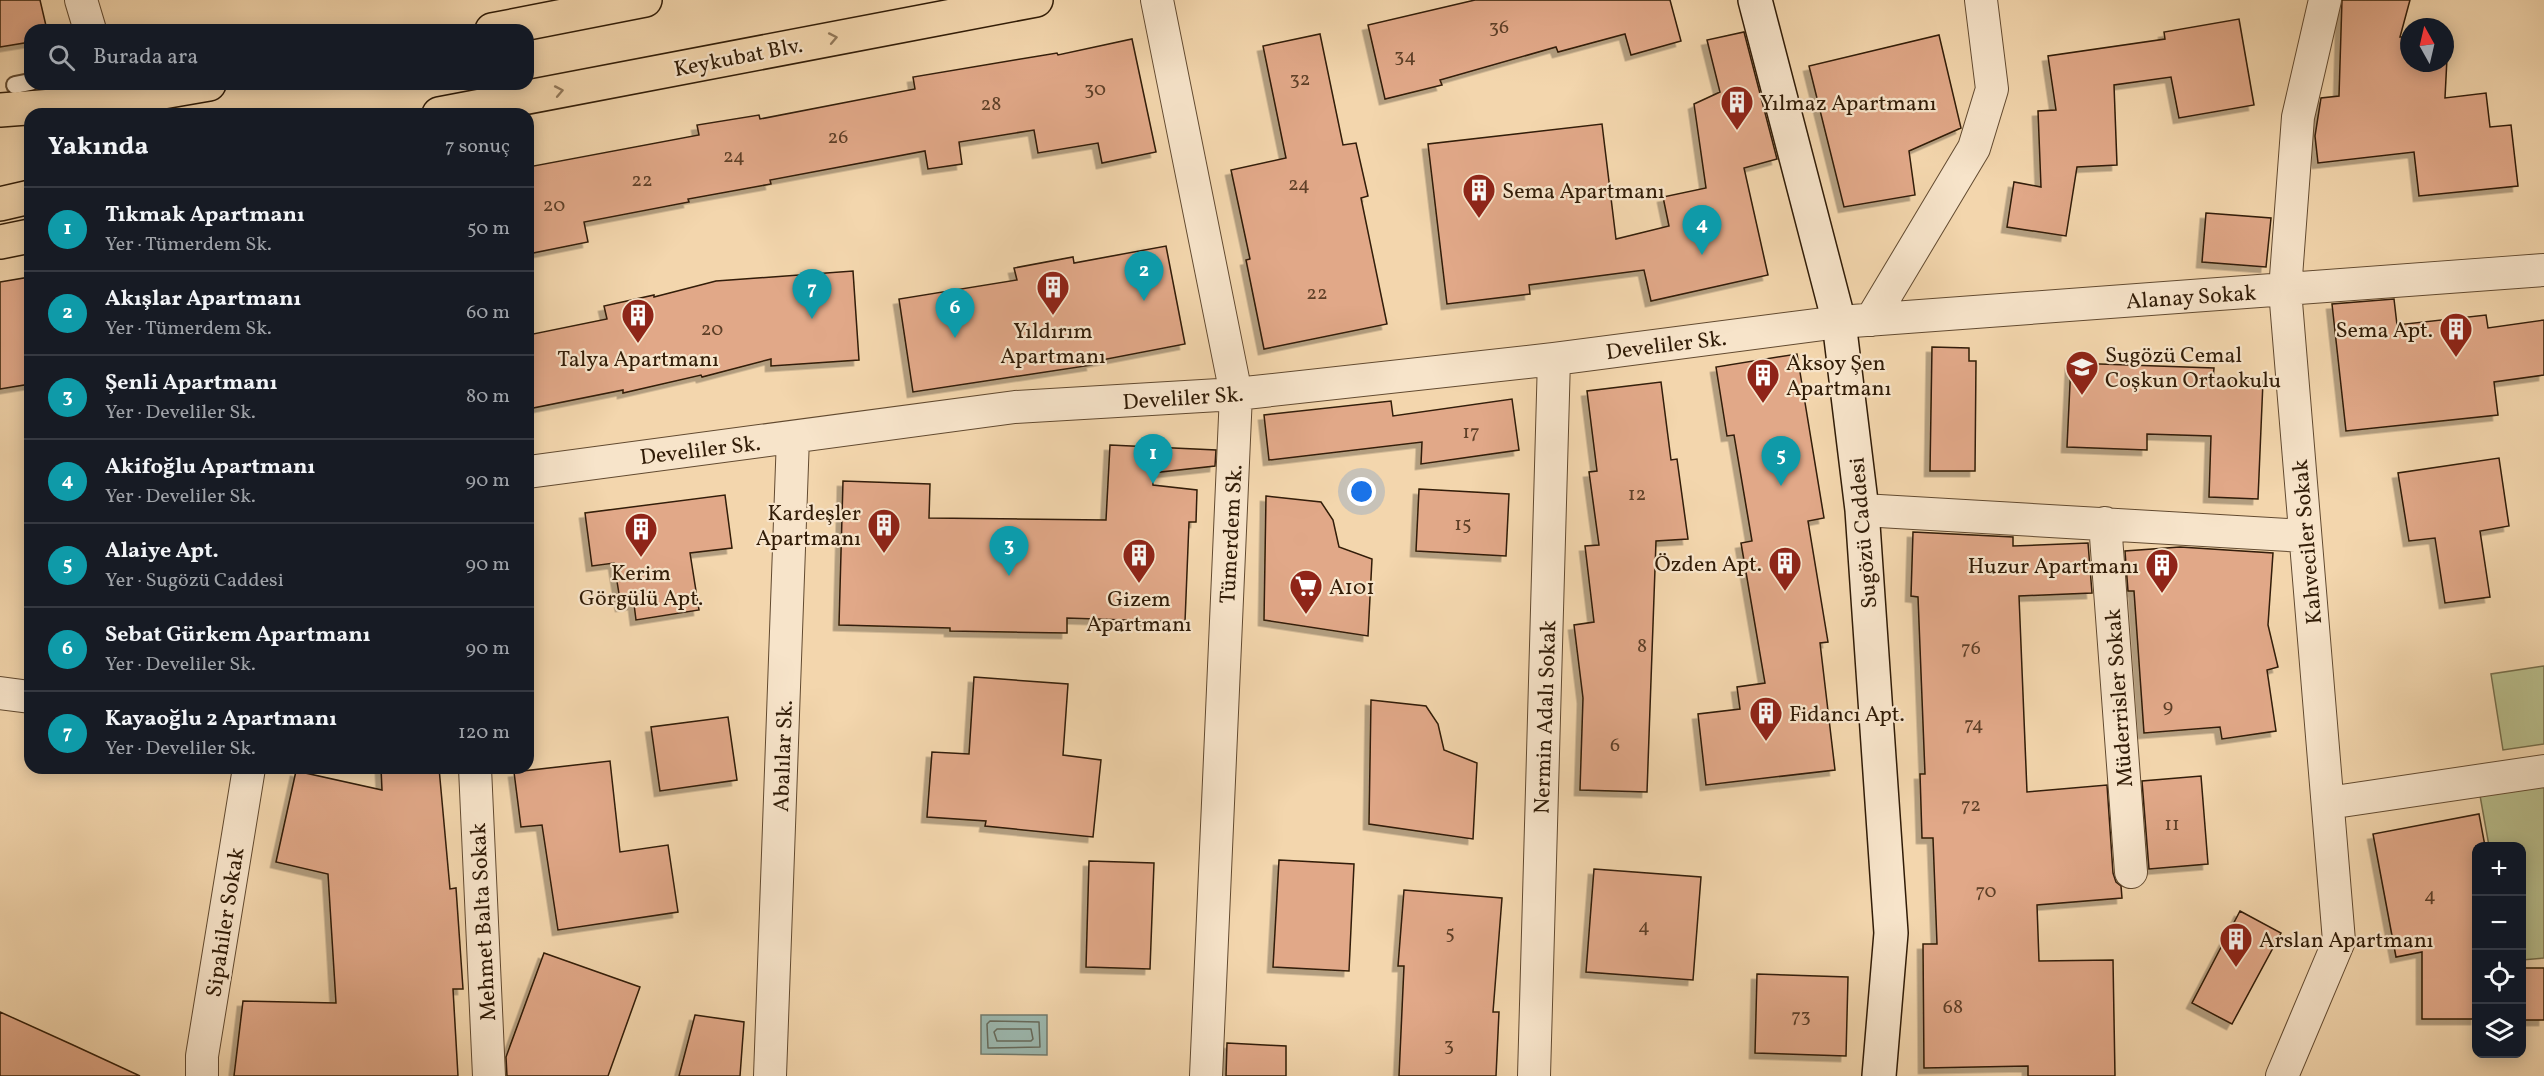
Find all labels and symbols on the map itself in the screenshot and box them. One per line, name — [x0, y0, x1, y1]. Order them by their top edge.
house number: 36 — [1489, 14, 1509, 42]
north arrow — [2400, 18, 2454, 72]
street label: Keykubat Blv. — [671, 31, 805, 86]
one-way arrow — [827, 32, 837, 45]
house number: 34 — [1394, 43, 1416, 71]
house number: 32 — [1290, 66, 1311, 94]
house number: 30 — [1084, 76, 1106, 104]
building icon: Yılmaz Apartmanı — [1719, 84, 1755, 131]
one-way arrow — [553, 85, 563, 98]
place label: Yılmaz Apartmanı — [1760, 89, 1936, 120]
house number: 28 — [981, 91, 1001, 119]
house number: 26 — [828, 124, 848, 152]
house number: 24 — [723, 143, 745, 171]
house number: 22 — [631, 167, 653, 195]
house number: 24 — [1288, 171, 1310, 199]
building icon: Sema Apartmanı — [1461, 172, 1497, 219]
place label: Sema Apartmanı — [1502, 177, 1665, 208]
house number: 20 — [543, 192, 565, 220]
pin: 4 — [1682, 206, 1722, 255]
pin: 2 — [1124, 252, 1164, 301]
building icon: Yıldırım Apartmanı — [1035, 269, 1071, 316]
pin: 7 — [792, 270, 832, 319]
street label: Alanay Sokak — [2125, 278, 2257, 319]
house number: 22 — [1306, 280, 1328, 308]
pin: 6 — [936, 288, 974, 338]
building icon: Talya Apartmanı — [620, 297, 656, 344]
building icon: Sema Apt. — [2438, 311, 2474, 358]
house number: 20 — [701, 316, 723, 344]
place label: Sema Apt. — [2335, 316, 2433, 347]
place label: Yıldırım Apartmanı — [1000, 317, 1106, 373]
street label: Develiler Sk. — [1604, 324, 1728, 369]
place label: Sugözü Cemal Coşkun Ortaokulu — [2105, 341, 2281, 397]
place label: Talya Apartmanı — [557, 345, 719, 376]
place label: Aksoy Şen Apartmanı — [1786, 349, 1891, 405]
school or university icon: Sugözü Cemal Coşkun Ortaokulu — [2064, 349, 2100, 396]
building icon: Aksoy Şen Apartmanı — [1745, 357, 1781, 404]
street label: Develiler Sk. — [1122, 380, 1245, 419]
house number: 17 — [1462, 419, 1480, 447]
street label: Develiler Sk. — [638, 429, 762, 474]
pin: 1 — [1134, 434, 1172, 484]
pin: 5 — [1762, 436, 1800, 486]
street label: Sugözü Caddesi — [1842, 456, 1887, 610]
street label: Kahveciler Sokak — [2286, 458, 2331, 626]
street label: Tümerdem Sk. — [1213, 464, 1252, 605]
your location — [1347, 477, 1376, 506]
house number: 12 — [1628, 481, 1646, 509]
place label: Kardeşler Apartmanı — [756, 499, 861, 555]
building icon: Kardeşler Apartmanı — [866, 507, 902, 554]
building icon: Kerim Görgülü Apt. — [623, 511, 659, 558]
house number: 15 — [1454, 511, 1472, 539]
pin: 3 — [990, 526, 1028, 576]
building icon: Gizem Apartmanı — [1121, 537, 1157, 584]
building icon: Özden Apt. — [1767, 545, 1803, 592]
building icon: Huzur Apartmanı — [2144, 547, 2180, 594]
place label: Özden Apt. — [1654, 550, 1762, 581]
place label: Huzur Apartmanı — [1968, 552, 2139, 583]
place label: Kerim Görgülü Apt. — [579, 559, 703, 615]
supermarket icon: A101 — [1288, 568, 1324, 615]
place label: A101 — [1329, 573, 1375, 604]
place label: Gizem Apartmanı — [1086, 585, 1192, 641]
street label: Müderrisler Sokak — [2099, 607, 2142, 788]
street label: Nermin Adalı Sokak — [1528, 620, 1565, 815]
house number: 8 — [1637, 633, 1647, 661]
house number: 76 — [1961, 635, 1981, 663]
house number: 9 — [2163, 693, 2173, 721]
building icon: Fidancı Apt. — [1748, 695, 1784, 742]
street label: Abalılar Sk. — [767, 699, 802, 813]
place label: Fidancı Apt. — [1789, 700, 1905, 731]
house number: 74 — [1964, 711, 1984, 739]
house number: 6 — [1610, 732, 1620, 760]
house number: 72 — [1961, 792, 1981, 820]
house number: 11 — [2164, 811, 2180, 839]
street label: Mehmet Balta Sokak — [464, 822, 505, 1022]
street label: Sipahiler Sokak — [199, 845, 254, 1000]
house number: 70 — [1976, 878, 1996, 906]
house number: 4 — [2424, 882, 2436, 910]
house number: 4 — [1638, 913, 1650, 941]
house number: 5 — [1445, 920, 1455, 948]
building icon: Arslan Apartmanı — [2218, 921, 2254, 968]
place label: Arslan Apartmanı — [2259, 926, 2433, 957]
house number: 68 — [1943, 994, 1963, 1022]
house number: 73 — [1791, 1003, 1811, 1031]
house number: 3 — [1444, 1032, 1454, 1060]

